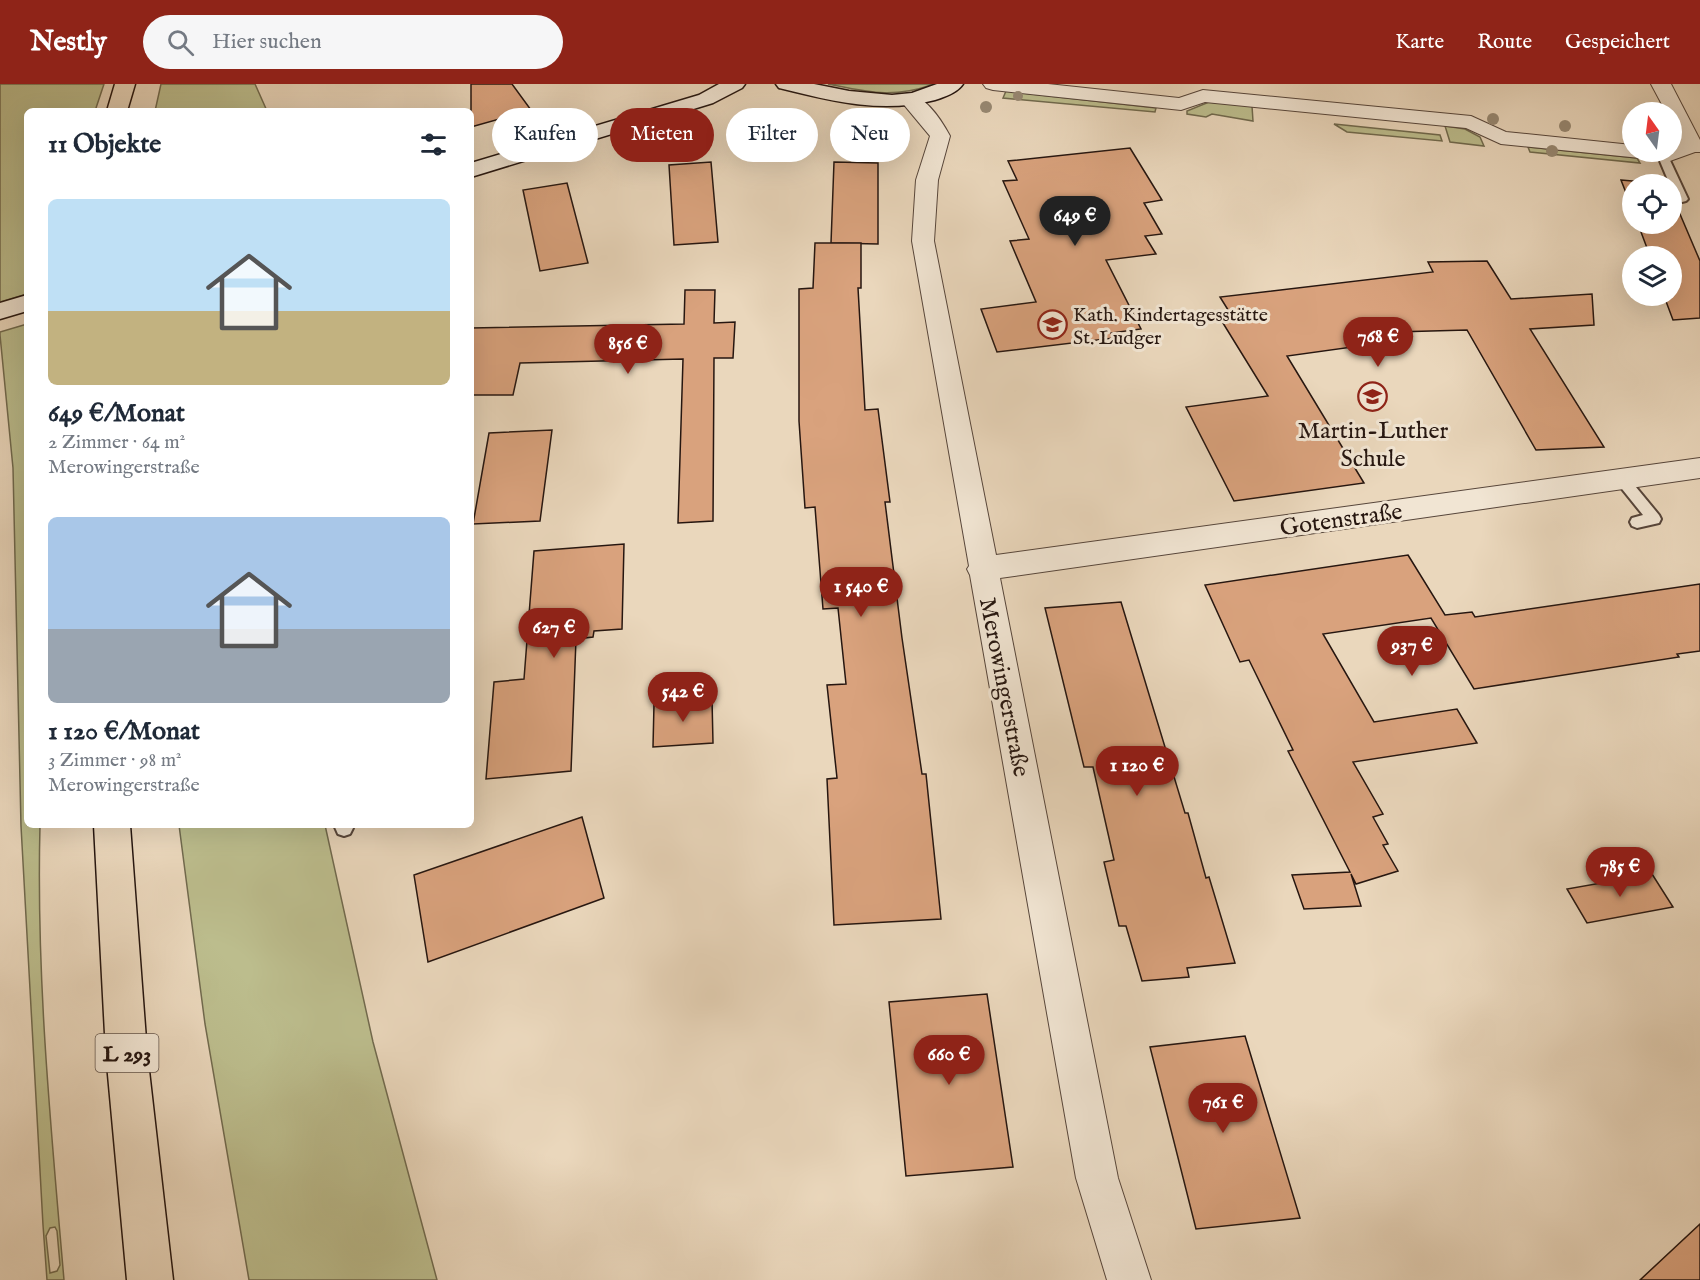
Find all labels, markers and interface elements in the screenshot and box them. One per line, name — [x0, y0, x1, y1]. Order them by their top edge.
search box — [143, 15, 563, 69]
text: Nestly — [30, 25, 107, 60]
icon: search — [164, 26, 197, 59]
text: Hier suchen — [212, 28, 322, 56]
text: Karte — [1395, 29, 1444, 56]
text: Route — [1477, 29, 1532, 56]
text: Gespeichert — [1565, 29, 1670, 56]
north arrow — [1622, 102, 1682, 162]
map controls — [1622, 102, 1682, 306]
chip: Kaufen — [492, 108, 598, 162]
chip: Mieten — [610, 108, 714, 162]
chip: Filter — [726, 108, 818, 162]
chip: Neu — [830, 108, 910, 162]
text: 11 Objekte — [48, 128, 161, 161]
icon: filters — [417, 128, 450, 161]
button: locate — [1622, 174, 1682, 234]
pin: 649 € — [1033, 196, 1117, 247]
text: 649 € — [1053, 203, 1097, 228]
icon: home — [195, 238, 303, 346]
button: layers — [1622, 246, 1682, 306]
place label: Kath. Kindertagesstätte St. Ludger — [1073, 303, 1268, 351]
school or university icon: Kath. Kindertagesstätte St. Ludger — [1036, 309, 1068, 341]
pin: 768 € — [1336, 317, 1420, 368]
pin: 856 € — [586, 324, 670, 375]
text: 768 € — [1357, 324, 1399, 349]
text: 856 € — [608, 331, 648, 356]
school or university icon: Martin-Luther Schule — [1357, 381, 1389, 413]
text: 649 €/Monat — [48, 397, 185, 430]
place label: Martin-Luther Schule — [1298, 416, 1448, 475]
text: 2 Zimmer · 64 m² — [48, 430, 185, 455]
text: Merowingerstraße — [48, 455, 200, 480]
street label: Gotenstraße — [1278, 497, 1404, 544]
icon: home — [195, 556, 303, 664]
pin: 1 540 € — [806, 567, 916, 618]
text: 1 540 € — [834, 574, 888, 599]
street label: Merowingerstraße — [971, 595, 1036, 780]
pin: 627 € — [512, 608, 596, 659]
text: 627 € — [532, 615, 576, 640]
pin: 937 € — [1370, 626, 1454, 677]
text: 937 € — [1391, 633, 1433, 658]
pin: 542 € — [641, 672, 725, 723]
text: 542 € — [662, 679, 704, 704]
text: 1 120 €/Monat — [48, 715, 200, 748]
pin: 1 120 € — [1082, 746, 1192, 797]
text: 3 Zimmer · 98 m² — [48, 748, 182, 773]
text: 1 120 € — [1110, 753, 1164, 778]
text: Merowingerstraße — [48, 773, 200, 798]
pin: 785 € — [1578, 847, 1662, 898]
text: 785 € — [1600, 854, 1640, 879]
road number: L 293 — [96, 1034, 158, 1072]
pin: 660 € — [907, 1035, 991, 1086]
text: 660 € — [928, 1042, 970, 1067]
pin: 761 € — [1181, 1083, 1265, 1134]
text: 761 € — [1202, 1090, 1244, 1115]

